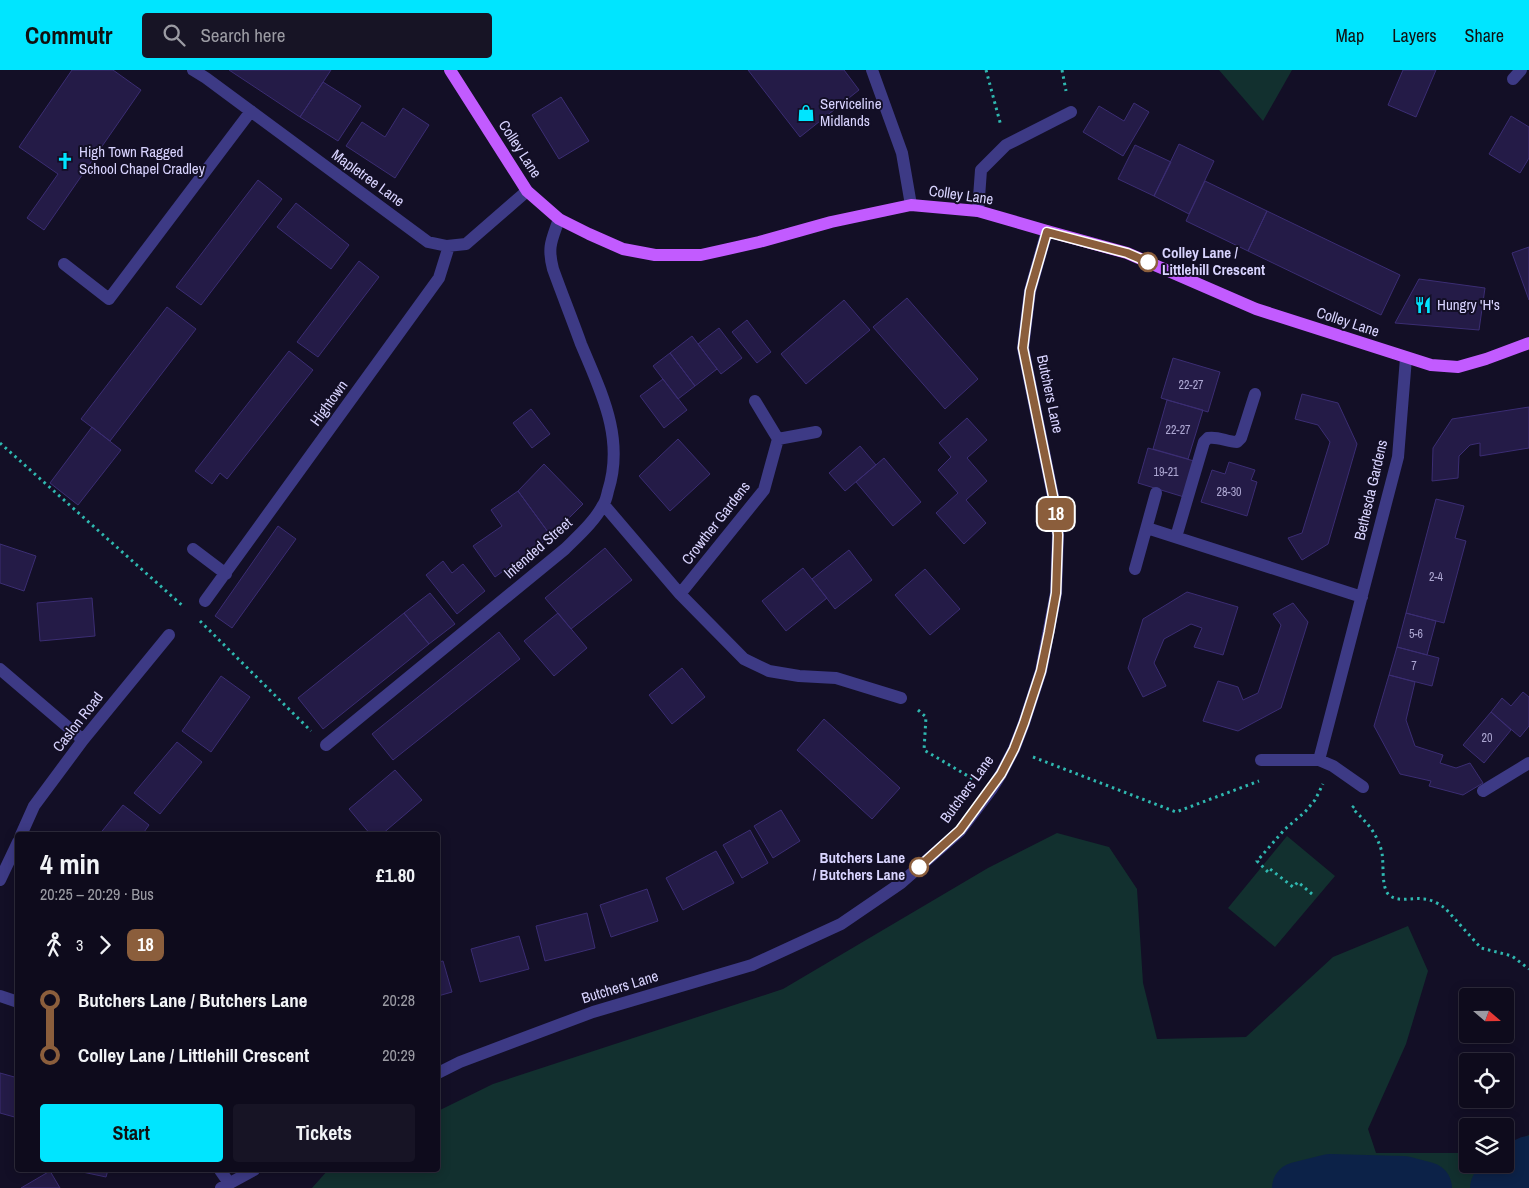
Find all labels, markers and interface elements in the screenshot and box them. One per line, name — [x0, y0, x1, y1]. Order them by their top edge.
search box — [142, 13, 492, 58]
text: Commutr — [25, 19, 112, 51]
icon: search — [160, 21, 188, 49]
text: Search here — [200, 22, 285, 48]
text: Map — [1336, 23, 1364, 48]
text: Layers — [1392, 23, 1437, 48]
text: Share — [1465, 23, 1504, 48]
place label: Serviceline Midlands — [820, 93, 882, 131]
shop icon: Serviceline Midlands — [796, 103, 816, 123]
street label: Colley Lane — [494, 116, 547, 182]
place label: High Town Ragged School Chapel Cradley — [79, 141, 206, 179]
street label: Mapletree Lane — [328, 144, 409, 211]
church icon: High Town Ragged School Chapel Cradley — [55, 151, 75, 171]
street label: Colley Lane — [927, 180, 995, 209]
place label: Colley Lane / Littlehill Crescent — [1162, 242, 1265, 280]
marker: Colley Lane / Littlehill Crescent — [1138, 252, 1158, 272]
place label: Hungry 'H's — [1437, 294, 1500, 315]
restaurant icon: Hungry 'H's — [1413, 295, 1433, 315]
street label: Colley Lane — [1314, 302, 1382, 342]
street label: Butchers Lane — [1032, 353, 1069, 435]
street label: Hightown — [305, 376, 352, 430]
house number: 22-27 — [1178, 377, 1204, 393]
house number: 22-27 — [1165, 422, 1191, 438]
street label: Bethesda Gardens — [1349, 438, 1392, 542]
house number: 19-21 — [1153, 464, 1179, 480]
street label: Crowther Gardens — [676, 477, 755, 569]
house number: 28-30 — [1216, 484, 1242, 500]
line badge: 18 — [1034, 498, 1078, 530]
text: 18 — [1048, 501, 1064, 526]
street label: Intended Street — [499, 512, 577, 583]
house number: 2-4 — [1429, 569, 1444, 585]
house number: 5-6 — [1409, 626, 1423, 642]
house number: 7 — [1411, 658, 1417, 674]
street label: Caslon Road — [47, 687, 108, 756]
house number: 20 — [1482, 730, 1492, 746]
street label: Butchers Lane — [935, 750, 998, 827]
text: 4 min — [40, 845, 100, 883]
place label: Butchers Lane / Butchers Lane — [813, 847, 905, 885]
marker: Butchers Lane / Butchers Lane — [909, 857, 929, 877]
text: £1.80 — [376, 862, 415, 888]
text: 20:25 – 20:29 · Bus — [40, 883, 154, 905]
icon: walk — [40, 931, 68, 959]
icon: forward — [91, 931, 119, 959]
text: 18 — [137, 932, 154, 957]
text: 3 — [76, 934, 83, 956]
street label: Butchers Lane — [579, 965, 661, 1008]
text: Butchers Lane / Butchers Lane — [78, 987, 307, 1013]
north arrow — [1459, 988, 1514, 1042]
map controls — [1459, 988, 1514, 1173]
text: 20:28 — [382, 989, 415, 1011]
text: Colley Lane / Littlehill Crescent — [78, 1042, 309, 1068]
text: 20:29 — [382, 1044, 415, 1066]
button: locate — [1459, 1053, 1514, 1108]
button: Start — [40, 1104, 223, 1162]
button: Tickets — [233, 1104, 415, 1162]
button: layers — [1459, 1118, 1514, 1173]

